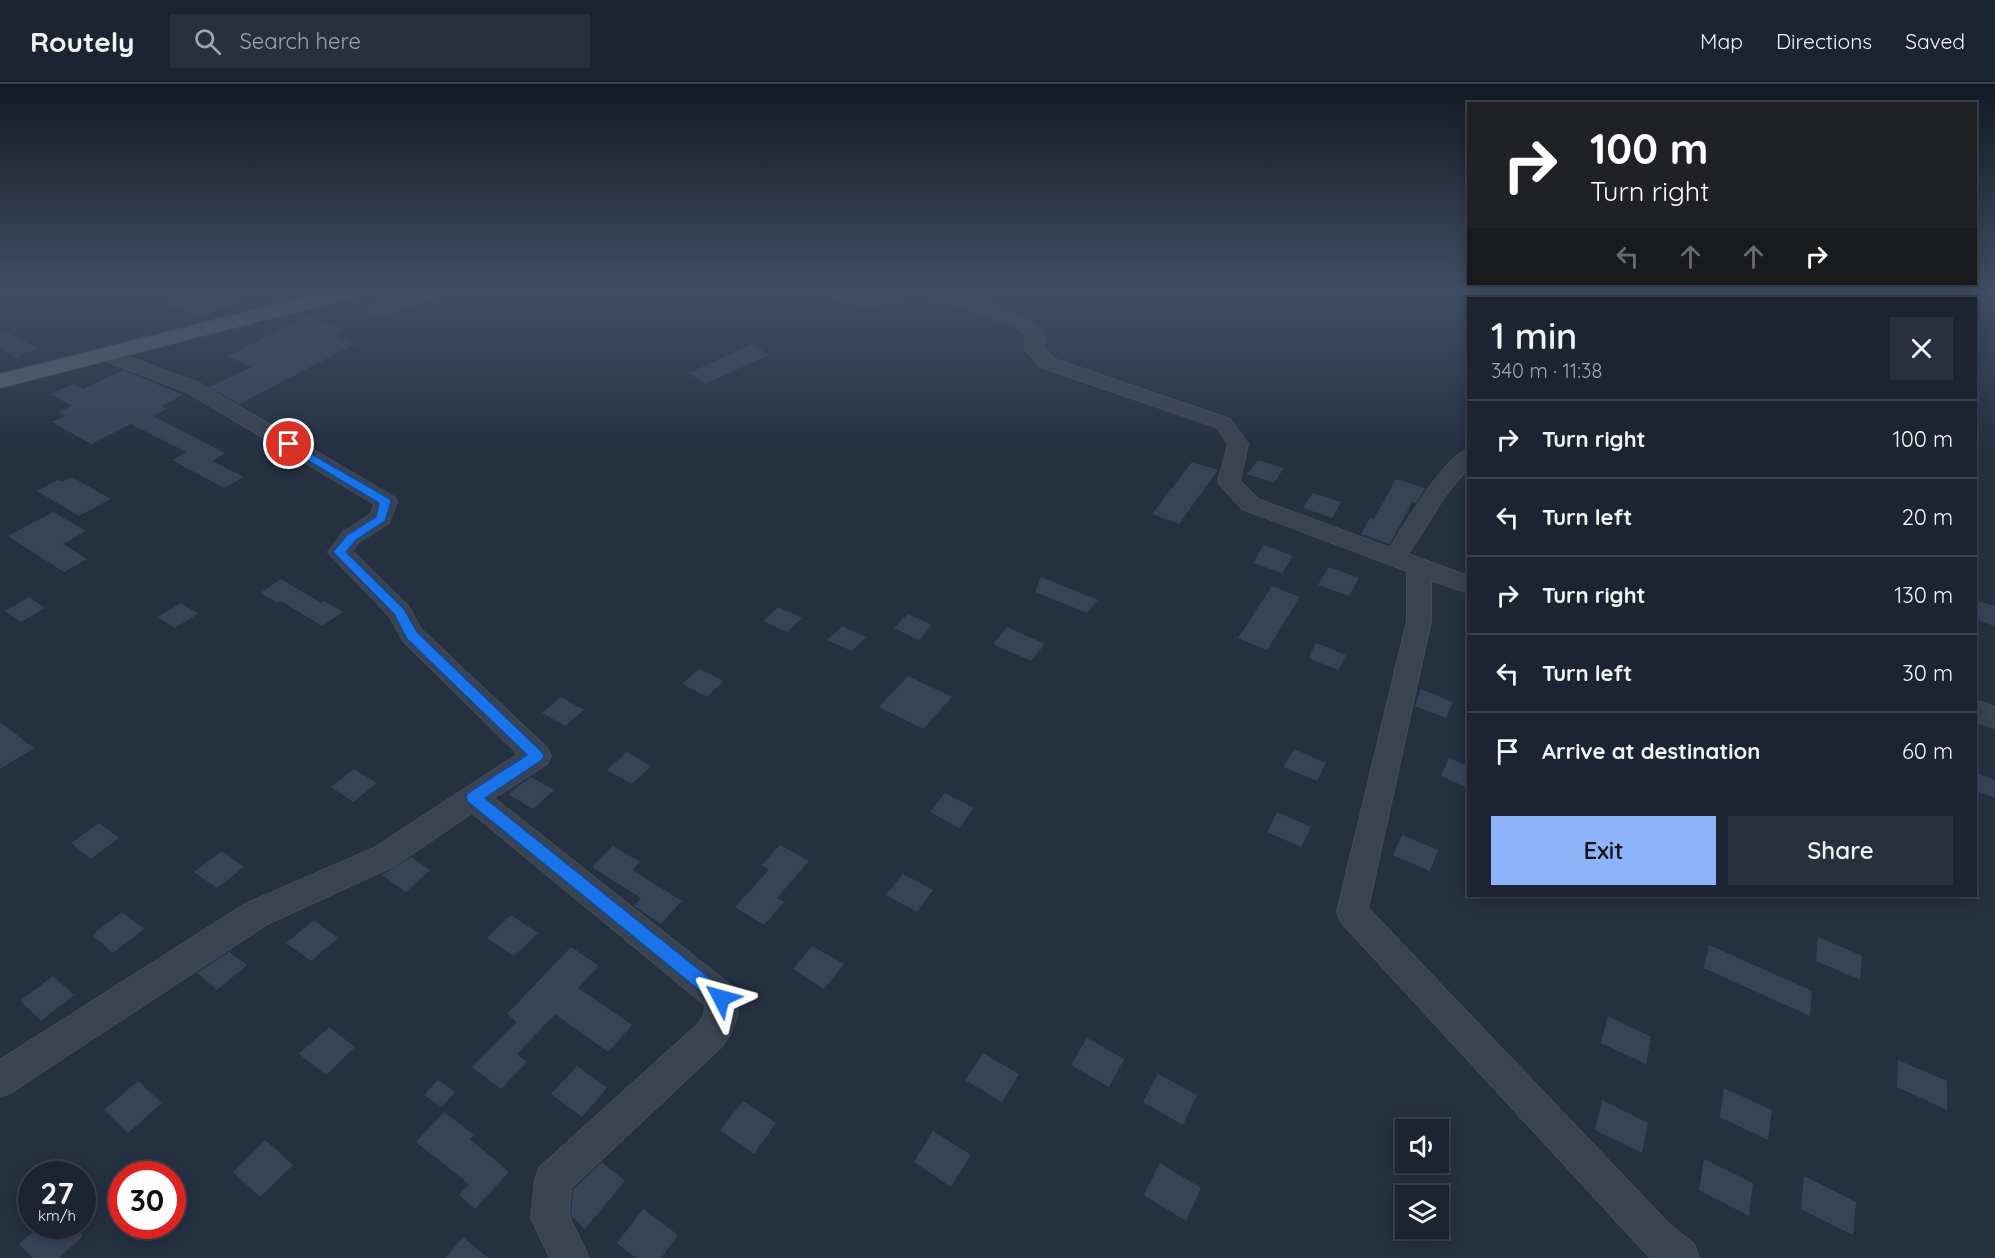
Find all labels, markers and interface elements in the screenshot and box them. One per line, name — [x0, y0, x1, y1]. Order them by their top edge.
search box — [170, 14, 590, 68]
text: Routely — [30, 24, 134, 59]
icon: search — [191, 25, 224, 58]
text: Search here — [239, 27, 361, 55]
text: Map — [1700, 28, 1743, 54]
text: Directions — [1776, 28, 1872, 54]
text: Saved — [1905, 28, 1965, 54]
text: 100 m — [1590, 122, 1708, 175]
icon: right — [1491, 126, 1569, 204]
text: Turn right — [1590, 174, 1709, 208]
icon: left — [1611, 240, 1644, 273]
icon: ahead — [1674, 240, 1707, 273]
icon: ahead — [1737, 240, 1770, 273]
icon: right — [1800, 240, 1833, 273]
text: 1 min — [1491, 313, 1577, 358]
button: close — [1890, 317, 1953, 380]
text: 340 m · 11:38 — [1491, 358, 1602, 383]
pin — [263, 418, 314, 469]
icon: right — [1491, 423, 1524, 456]
text: Turn right — [1542, 425, 1646, 453]
text: 100 m — [1893, 425, 1953, 453]
icon: arrive — [272, 427, 305, 460]
icon: left — [1491, 501, 1524, 534]
text: Turn left — [1542, 503, 1632, 531]
text: 20 m — [1902, 503, 1953, 531]
icon: right — [1491, 579, 1524, 612]
text: Turn right — [1542, 581, 1646, 609]
text: 130 m — [1894, 581, 1953, 609]
icon: left — [1491, 657, 1524, 690]
text: Turn left — [1542, 659, 1632, 687]
text: 30 m — [1902, 659, 1953, 687]
icon: arrive — [1491, 735, 1524, 768]
text: Arrive at destination — [1542, 737, 1760, 765]
text: 60 m — [1902, 737, 1953, 765]
button: Exit — [1491, 816, 1716, 885]
button: Share — [1728, 816, 1953, 885]
position arrow — [689, 966, 753, 1030]
map controls — [1395, 1119, 1449, 1239]
button: sound — [1395, 1119, 1449, 1173]
speed limit sign: 30 — [108, 1161, 186, 1239]
text: 27 — [40, 1174, 74, 1212]
button: layers — [1395, 1185, 1449, 1239]
text: km/h — [38, 1206, 76, 1225]

